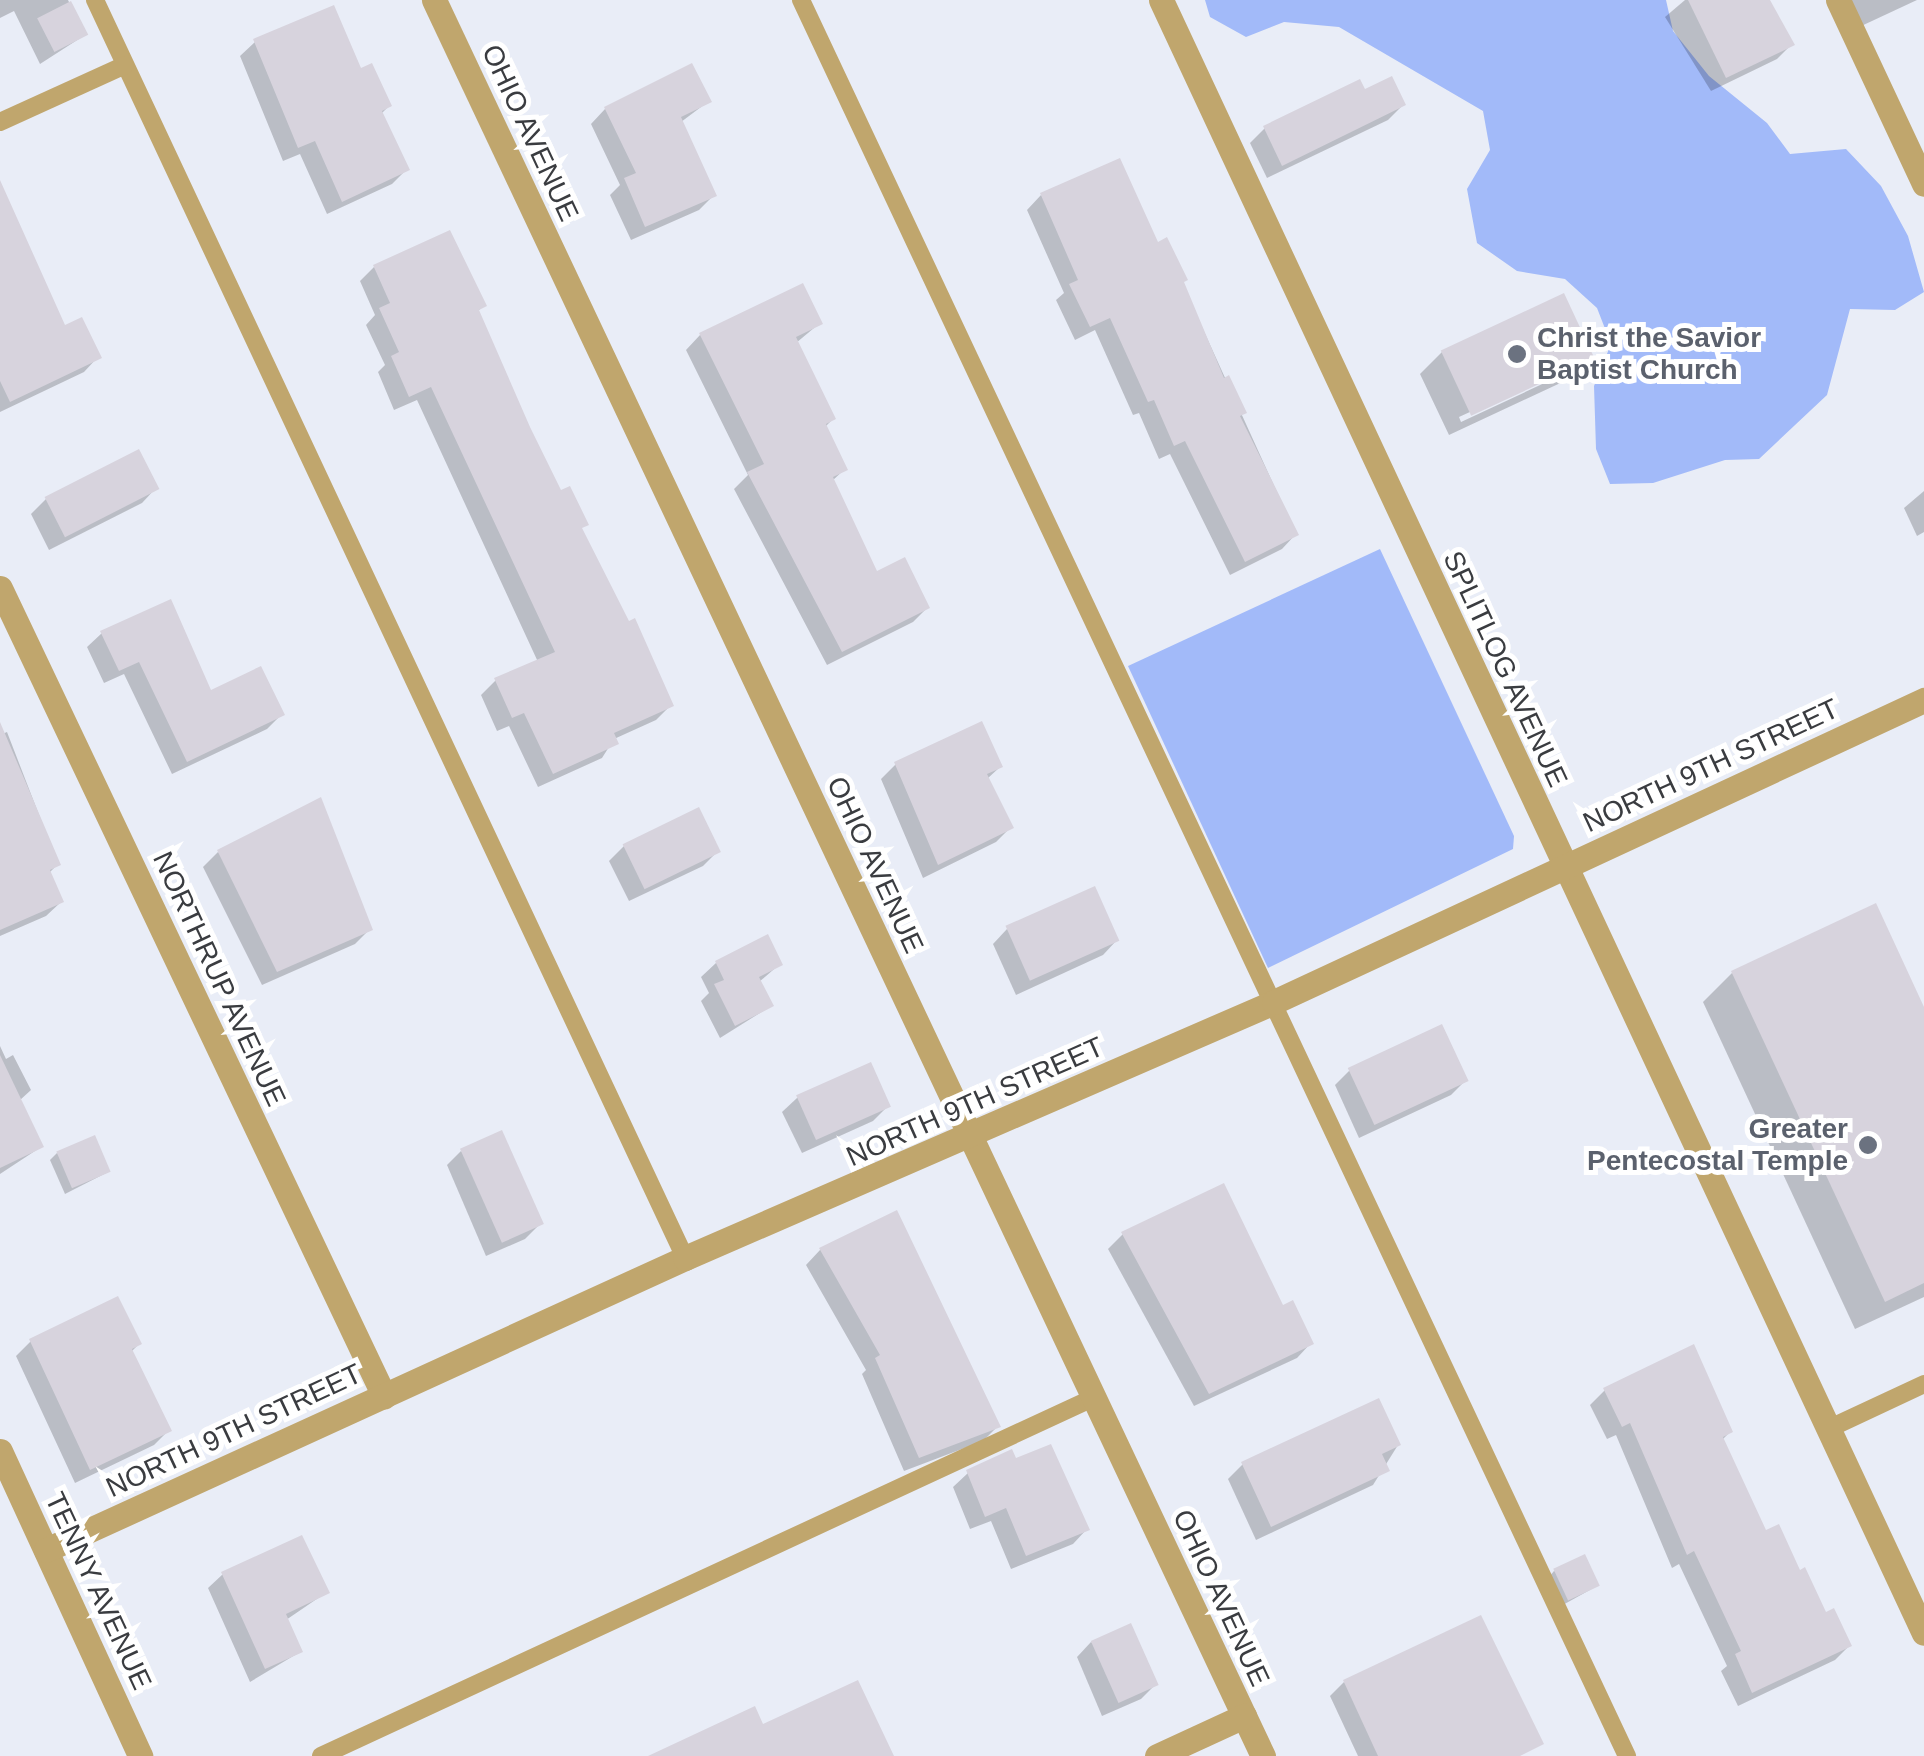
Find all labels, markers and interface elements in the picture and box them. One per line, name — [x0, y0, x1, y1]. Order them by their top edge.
street label: OHIO AVENUE — [474, 39, 586, 227]
place label: Christ the Savior Baptist Church — [1537, 321, 1761, 387]
marker: Christ the Savior Baptist Church — [1506, 343, 1528, 365]
street label: SPLITLOG AVENUE — [1435, 545, 1575, 793]
street label: NORTH 9TH STREET — [1578, 692, 1844, 840]
street label: OHIO AVENUE — [819, 771, 931, 959]
street label: NORTHRUP AVENUE — [145, 845, 293, 1113]
street label: NORTH 9TH STREET — [841, 1030, 1109, 1174]
place label: Greater Pentecostal Temple — [1587, 1112, 1848, 1178]
marker: Greater Pentecostal Temple — [1857, 1134, 1879, 1156]
street label: NORTH 9TH STREET — [101, 1357, 367, 1505]
street label: TENNY AVENUE — [37, 1486, 159, 1696]
street label: OHIO AVENUE — [1165, 1504, 1277, 1692]

